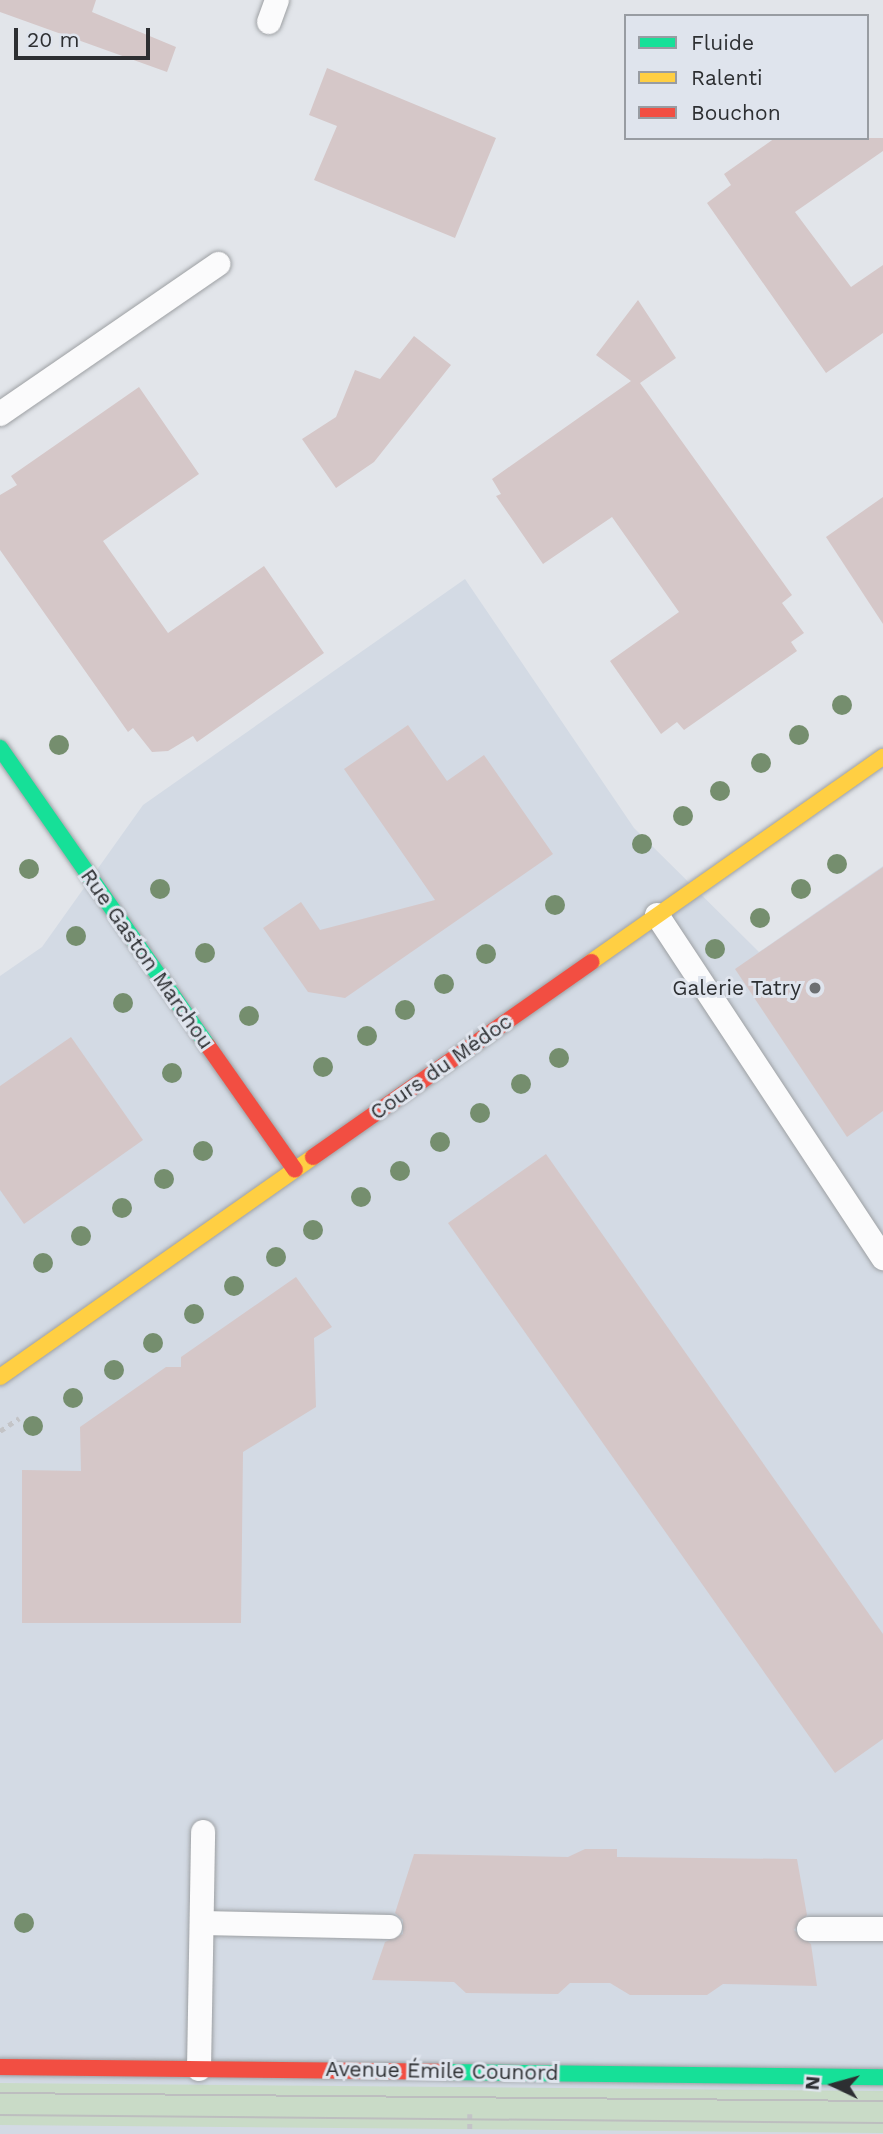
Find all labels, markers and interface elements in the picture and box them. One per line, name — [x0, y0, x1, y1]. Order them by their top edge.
scale bar — [18, 14, 154, 58]
legend — [624, 14, 869, 140]
text: 20 m — [27, 27, 79, 52]
text: Fluide — [691, 30, 754, 55]
text: Ralenti — [691, 65, 763, 90]
text: Bouchon — [691, 100, 781, 125]
street label: Rue Gaston Marchou — [75, 864, 219, 1054]
place label: Galerie Tatry — [672, 975, 801, 1001]
marker: Galerie Tatry — [807, 980, 823, 996]
street label: Cours du Médoc — [365, 1009, 517, 1125]
north arrow — [799, 2050, 869, 2120]
street label: Avenue Émile Counord — [325, 2056, 559, 2086]
text: N — [801, 2075, 825, 2091]

